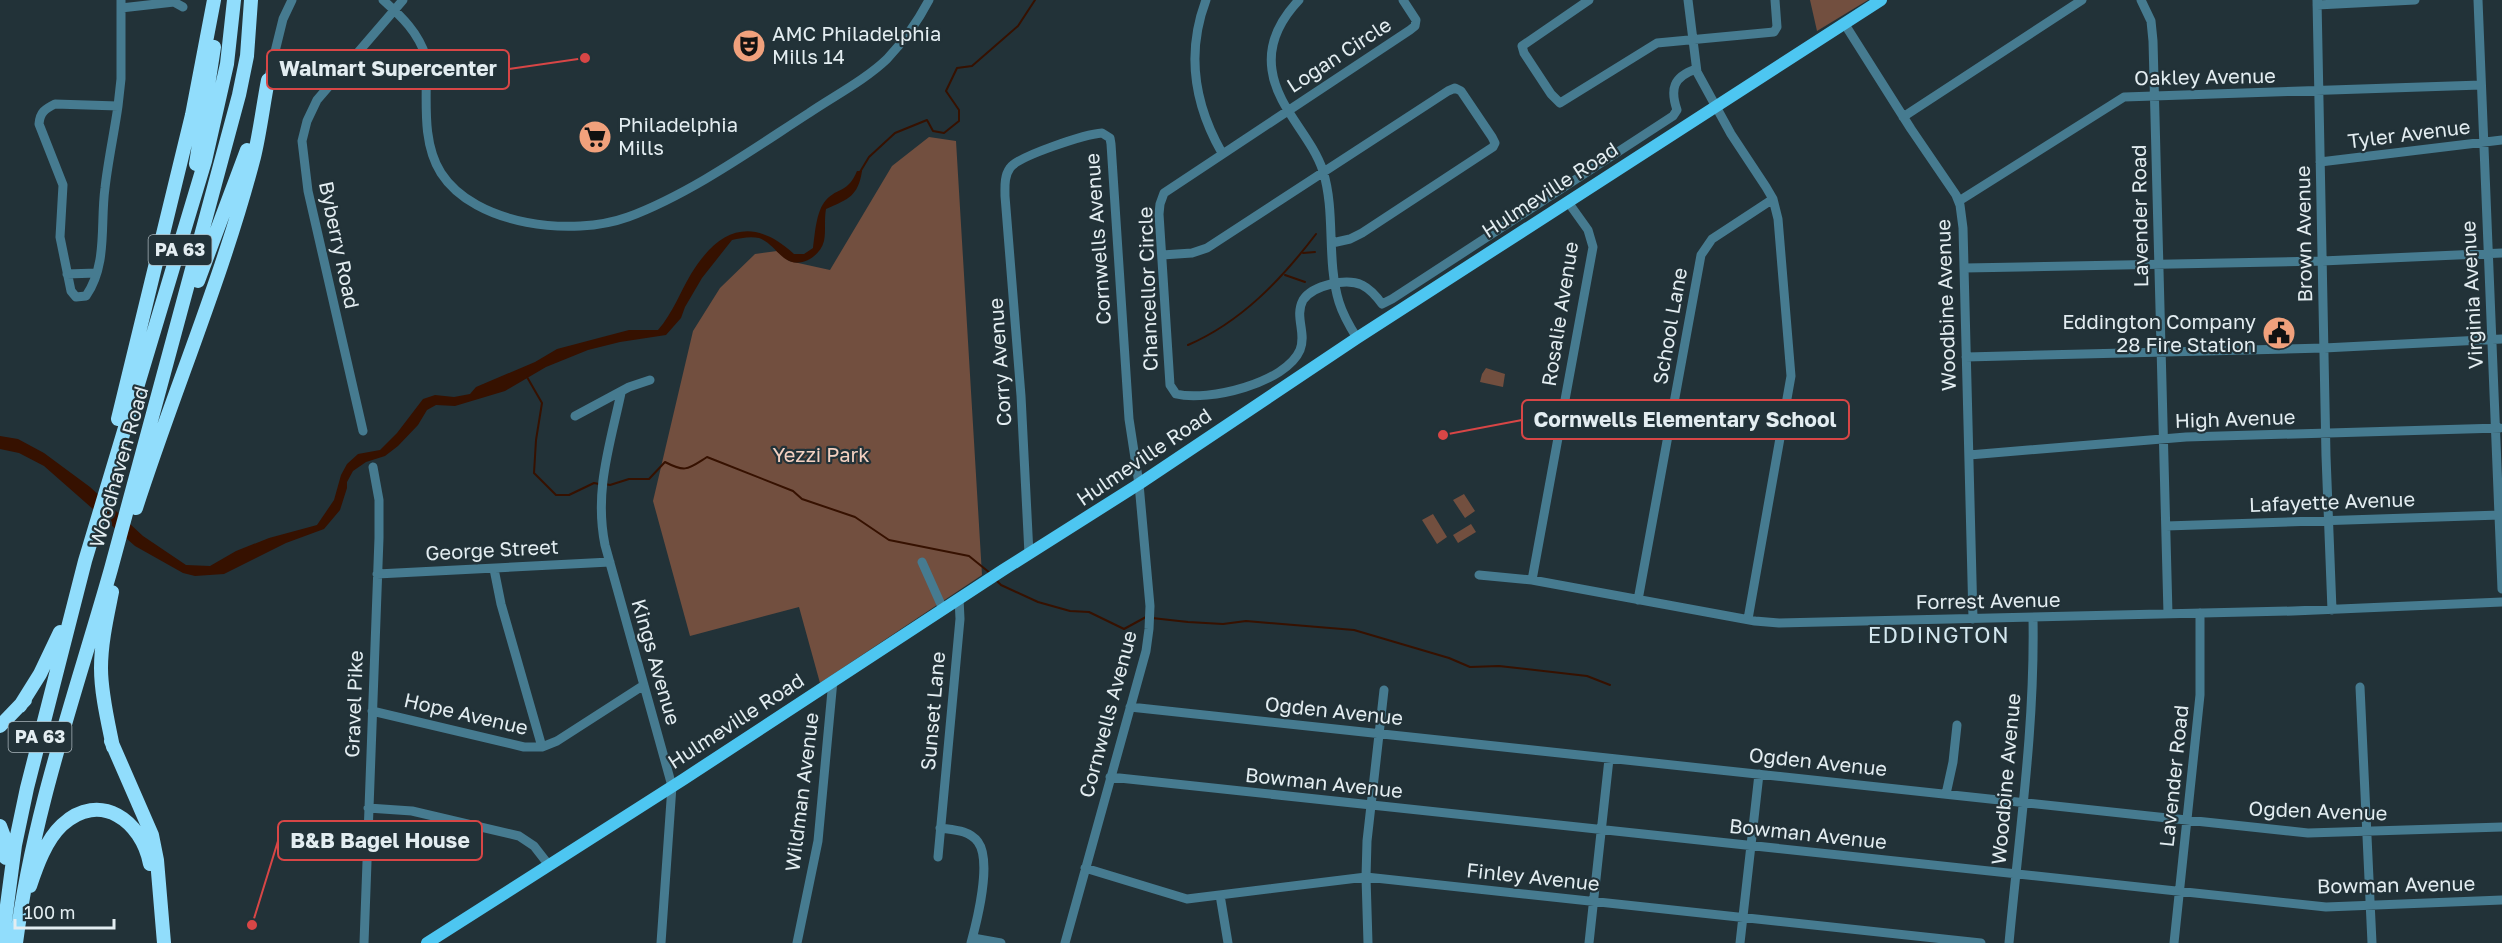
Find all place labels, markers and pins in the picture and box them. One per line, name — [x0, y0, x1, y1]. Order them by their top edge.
place label: AMC Philadelphia Mills 14 — [772, 21, 941, 68]
theatre icon: AMC Philadelphia Mills 14 — [731, 28, 767, 64]
callout: Walmart Supercenter — [267, 50, 509, 89]
place label: Philadelphia Mills — [618, 112, 738, 159]
supermarket icon: Philadelphia Mills — [577, 119, 613, 155]
place label: Eddington Company 28 Fire Station — [2062, 309, 2256, 356]
public building icon: Eddington Company 28 Fire Station — [2261, 315, 2297, 351]
callout: Cornwells Elementary School — [1522, 400, 1849, 439]
callout: B&B Bagel House — [278, 821, 482, 860]

